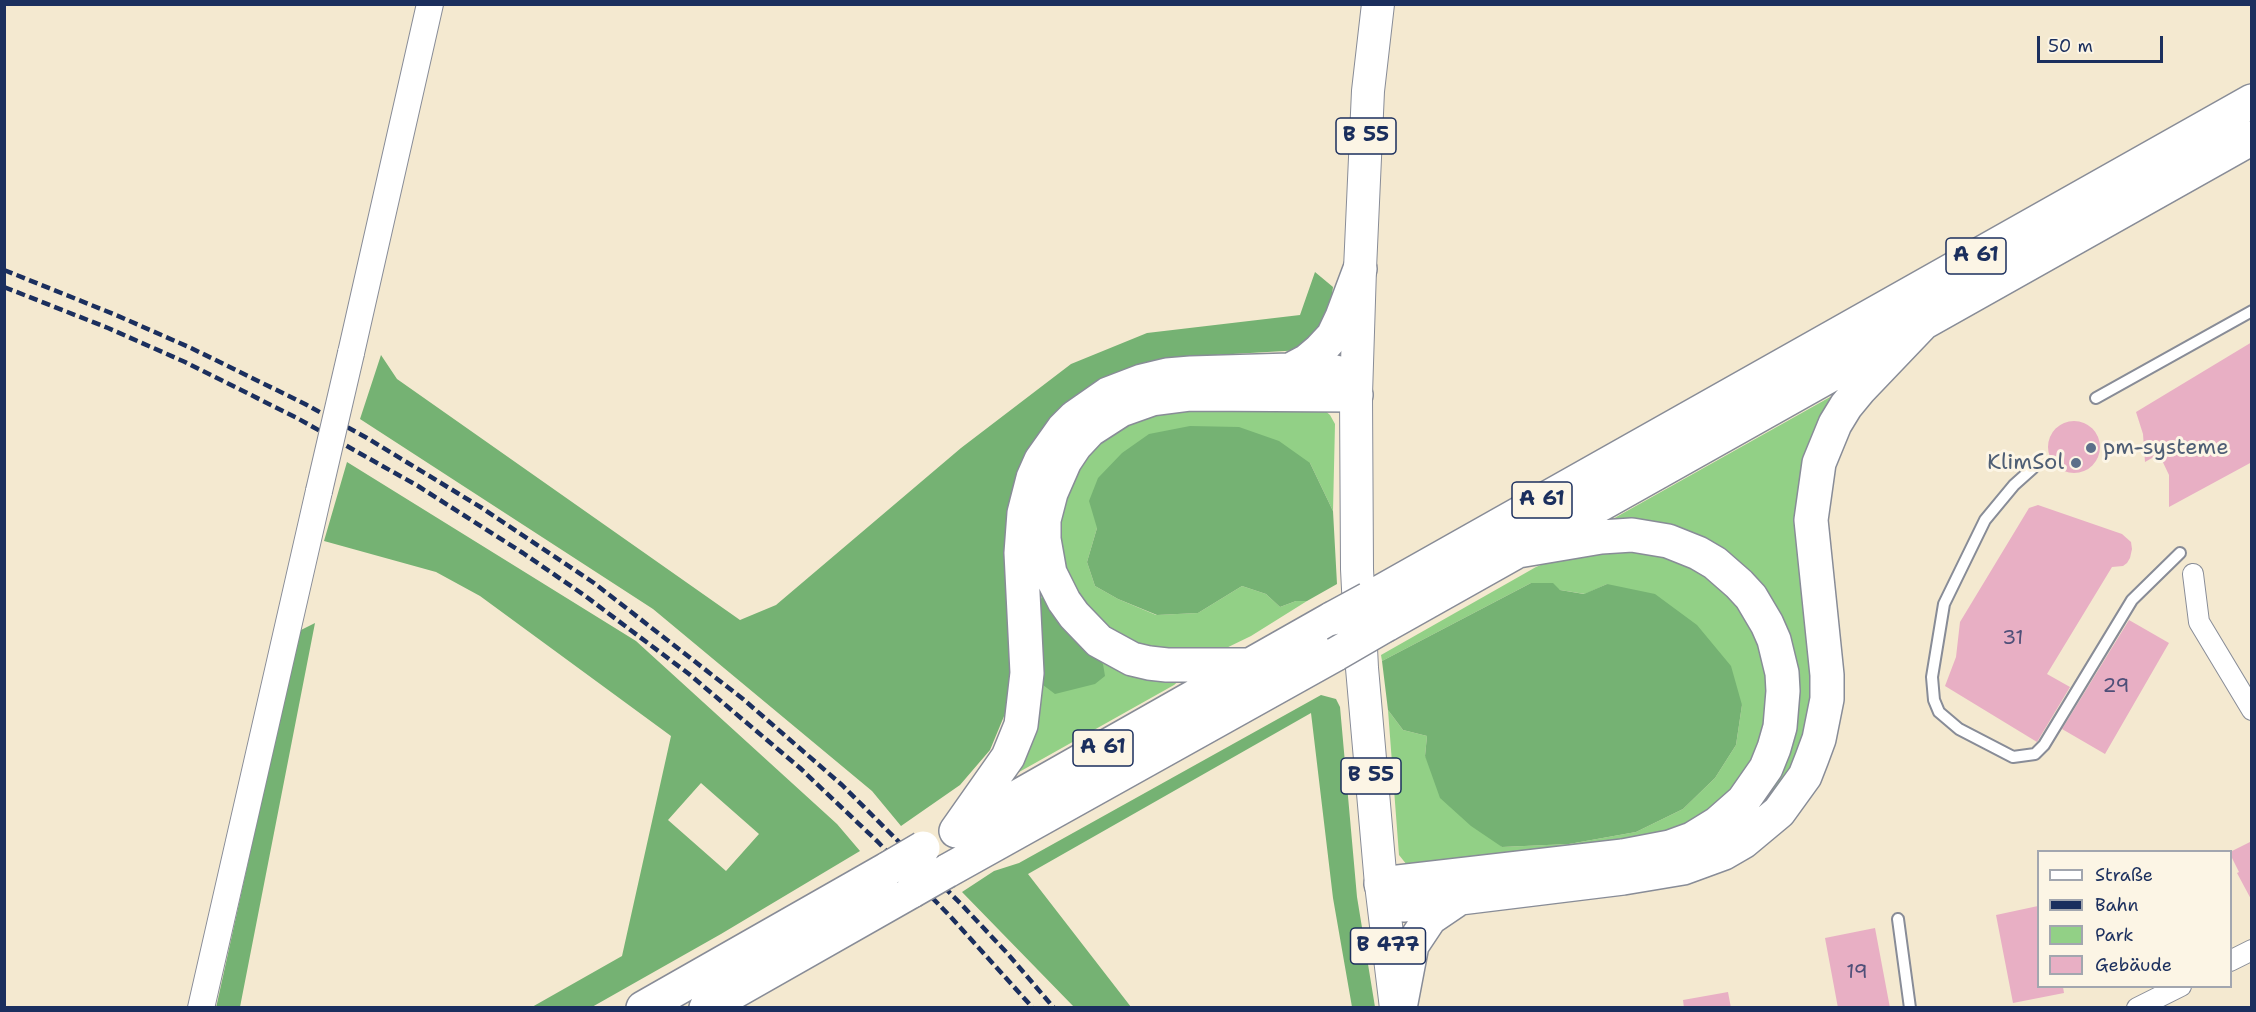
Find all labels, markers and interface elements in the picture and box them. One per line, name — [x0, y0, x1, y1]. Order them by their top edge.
scale bar — [2040, 24, 2166, 62]
text: 50 m — [2048, 34, 2093, 58]
road number: B 55 — [1336, 118, 1396, 154]
road number: A 61 — [1946, 238, 2006, 274]
place label: pm-systeme — [2103, 435, 2229, 461]
marker: pm-systeme — [2084, 441, 2098, 455]
place label: KlimSol — [1987, 450, 2064, 476]
marker: KlimSol — [2069, 456, 2083, 470]
road number: A 61 — [1512, 482, 1572, 518]
house number: 31 — [2002, 627, 2024, 651]
house number: 29 — [2103, 675, 2129, 699]
road number: A 61 — [1073, 730, 1133, 766]
road number: B 55 — [1341, 758, 1401, 794]
legend — [2037, 850, 2232, 988]
text: Straße — [2095, 863, 2153, 887]
text: Bahn — [2095, 893, 2139, 917]
text: Park — [2095, 923, 2134, 947]
road number: B 477 — [1350, 928, 1426, 964]
text: Gebäude — [2095, 953, 2172, 977]
house number: 19 — [1846, 961, 1868, 985]

